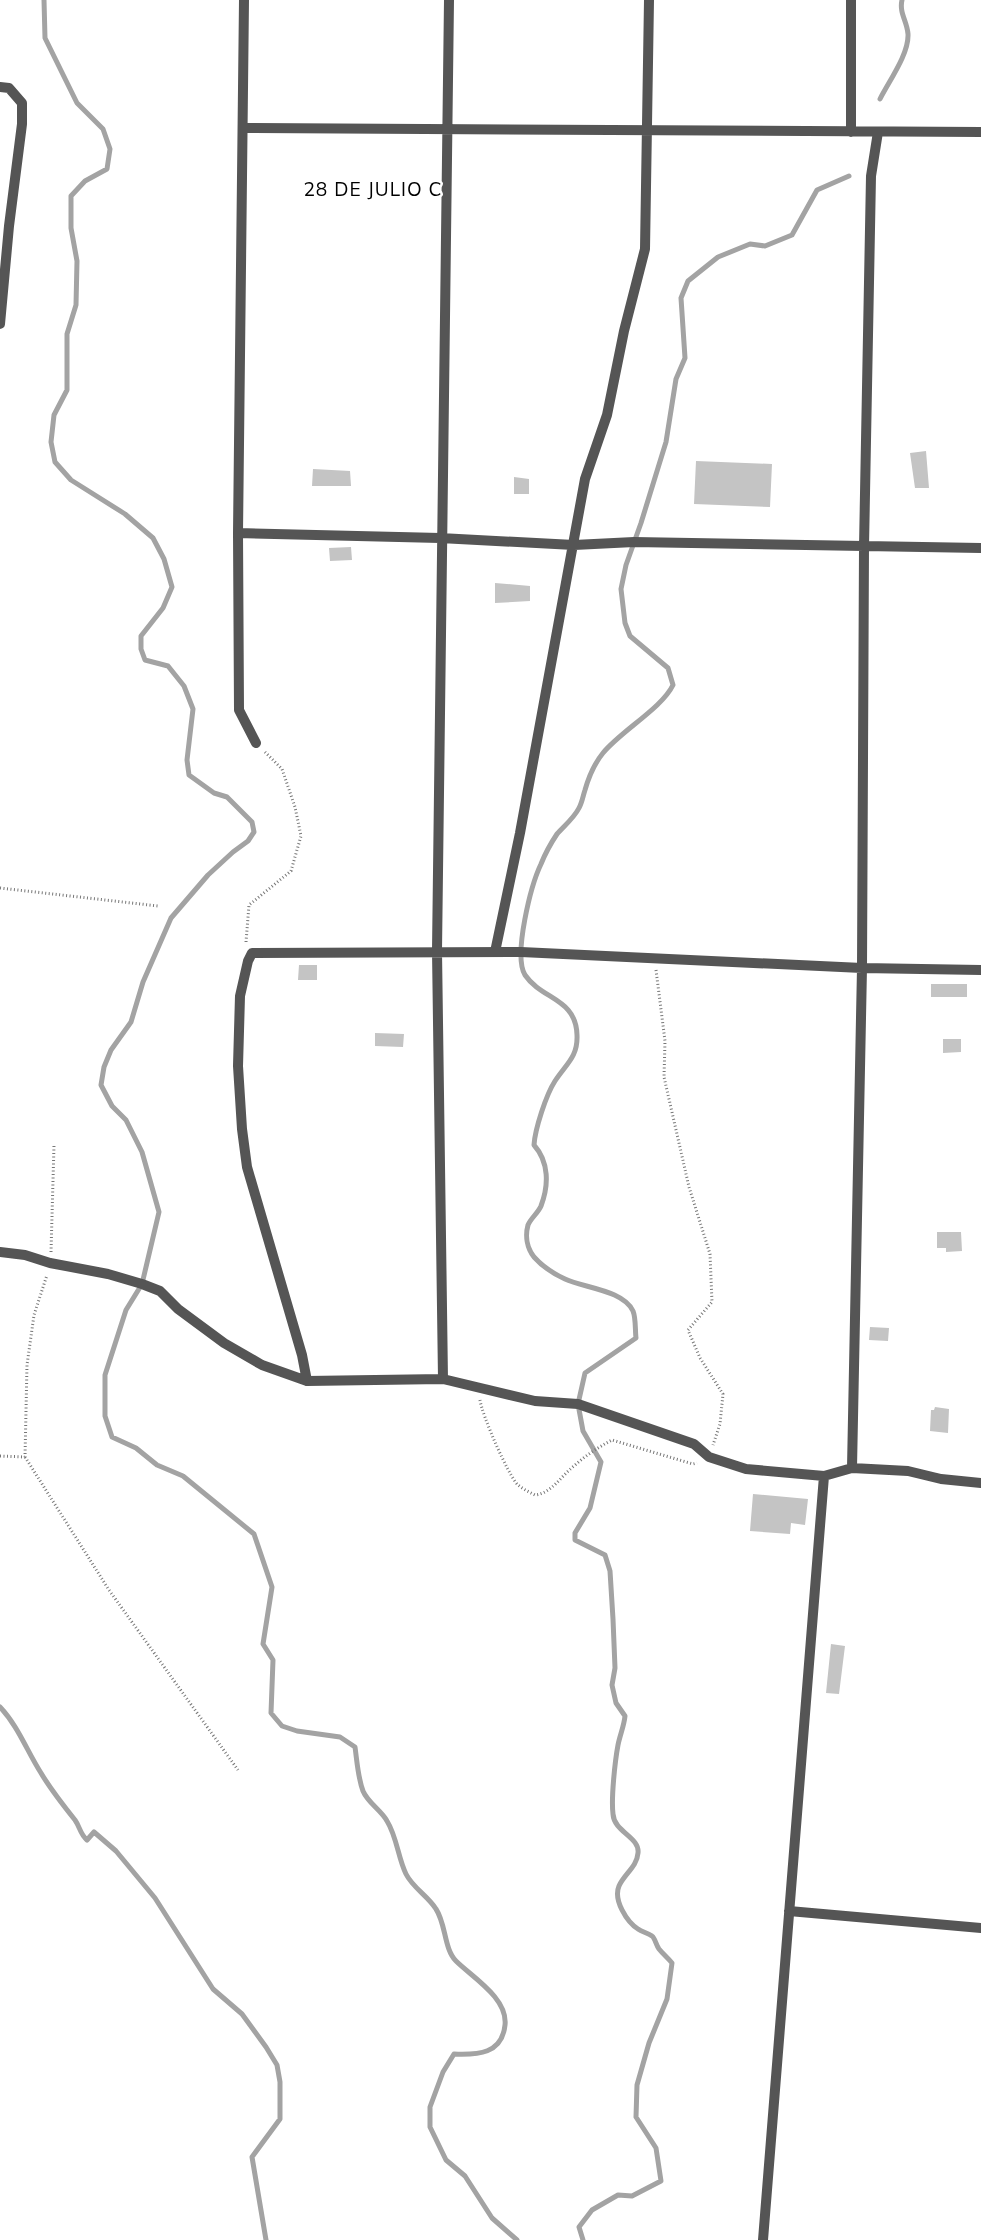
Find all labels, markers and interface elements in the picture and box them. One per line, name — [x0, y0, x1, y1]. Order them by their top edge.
district label: 28 DE JULIO C — [303, 177, 443, 201]

